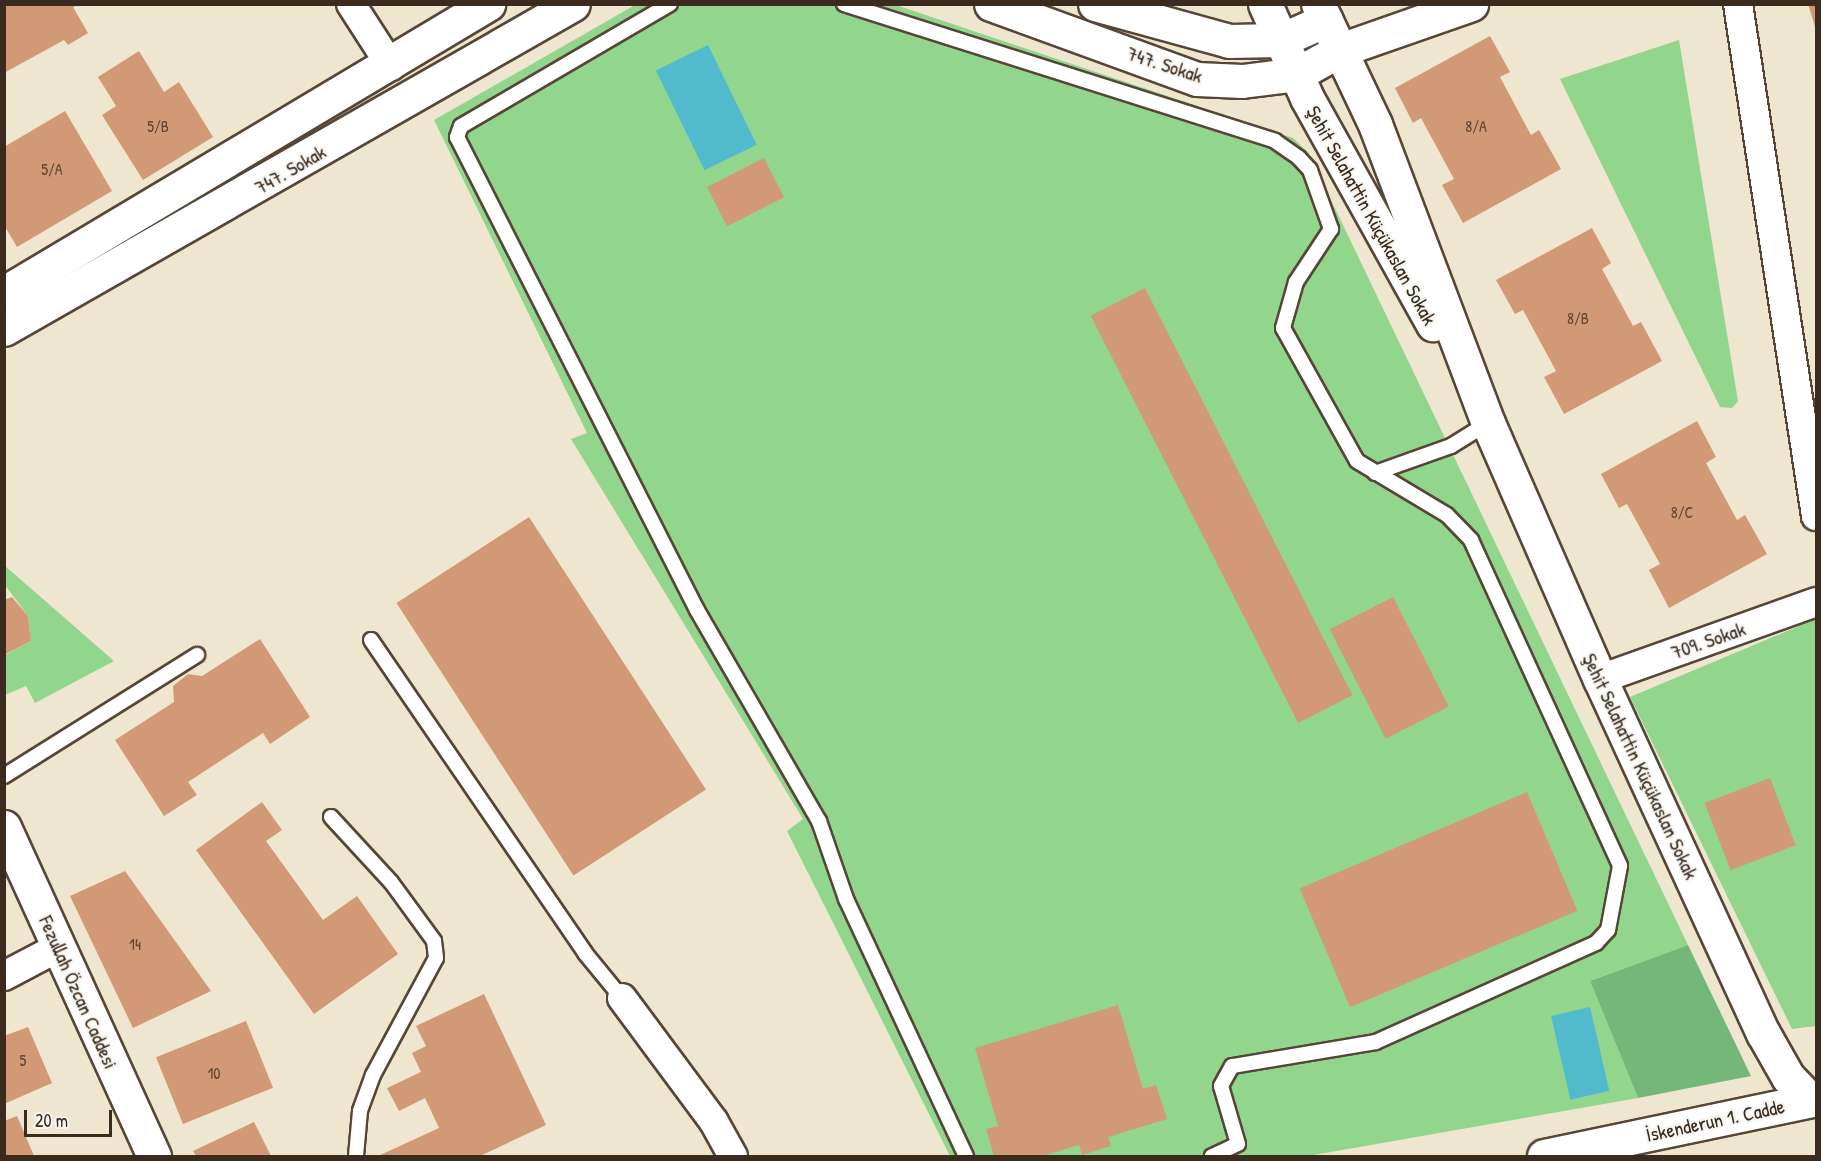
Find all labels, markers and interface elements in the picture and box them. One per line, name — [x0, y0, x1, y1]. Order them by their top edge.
street label: 747. Sokak — [1124, 41, 1206, 87]
street label: Şehit Selahattin Küçükaslan Sokak — [1302, 101, 1442, 329]
house number: 5/B — [147, 116, 169, 136]
house number: 8/A — [1465, 116, 1487, 136]
street label: 747. Sokak — [250, 139, 330, 199]
house number: 5/A — [41, 159, 63, 179]
house number: 8/B — [1567, 308, 1589, 328]
house number: 8/C — [1671, 502, 1693, 522]
street label: 709. Sokak — [1668, 616, 1748, 664]
street label: Şehit Selahattin Küçükaslan Sokak — [1578, 649, 1704, 883]
street label: Fezullah Özcan Caddesi — [34, 912, 124, 1072]
house number: 14 — [129, 934, 141, 954]
house number: 5 — [20, 1050, 26, 1070]
house number: 10 — [208, 1063, 220, 1083]
street label: İskenderun 1. Cadde — [1643, 1094, 1787, 1146]
scale bar — [27, 1098, 116, 1136]
text: 20 m — [35, 1108, 68, 1133]

